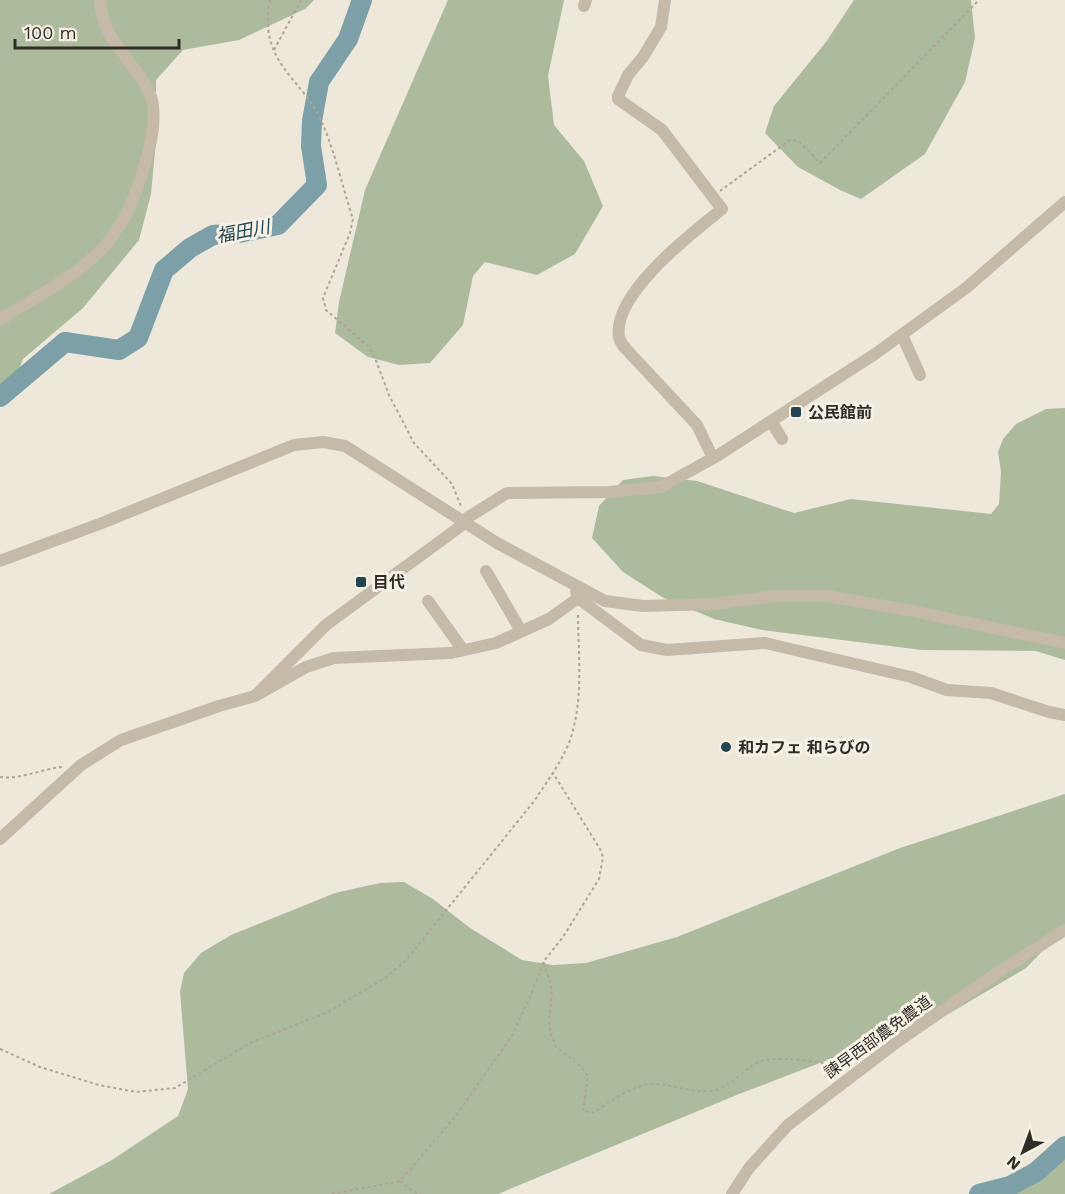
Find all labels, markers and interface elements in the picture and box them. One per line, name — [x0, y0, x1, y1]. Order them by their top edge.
scale bar — [15, 12, 178, 50]
text: 100 m — [24, 22, 77, 43]
water label: 福田川 — [214, 215, 273, 246]
place label: 公民館前 — [808, 403, 872, 422]
marker: 公民館前 — [789, 405, 803, 419]
place label: 目代 — [373, 573, 405, 592]
marker: 目代 — [354, 575, 368, 589]
place label: 和カフェ 和らびの — [738, 738, 871, 757]
marker: 和カフェ 和らびの — [719, 740, 733, 754]
street label: 諫早西部農免農道 — [821, 992, 935, 1082]
north arrow — [993, 1122, 1053, 1182]
text: N — [1003, 1152, 1024, 1174]

